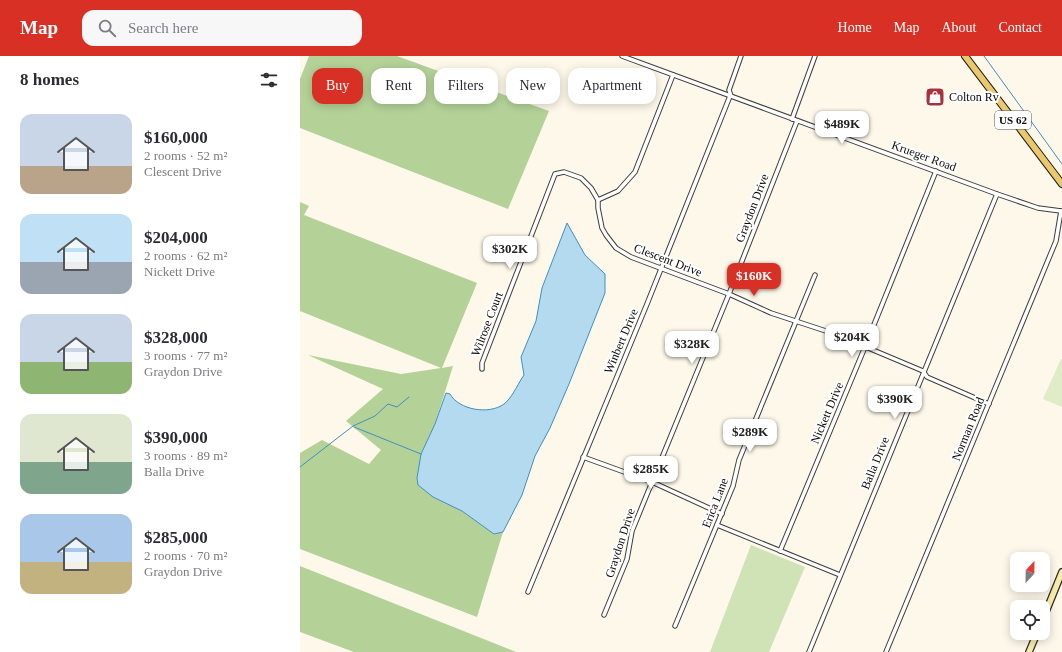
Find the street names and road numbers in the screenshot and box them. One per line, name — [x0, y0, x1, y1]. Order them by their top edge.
road number: US 62 — [995, 111, 1031, 129]
street label: Krueger Road — [890, 138, 958, 174]
street label: Graydon Drive — [733, 172, 771, 244]
street label: Clescent Drive — [632, 241, 704, 279]
street label: Wilrose Court — [468, 289, 506, 358]
street label: Winbert Drive — [601, 306, 641, 376]
street label: Nickett Drive — [808, 380, 846, 446]
street label: Norman Road — [949, 395, 987, 463]
street label: Balla Drive — [858, 435, 892, 491]
street label: Erica Lane — [699, 476, 731, 530]
street label: Graydon Drive — [602, 506, 638, 580]

